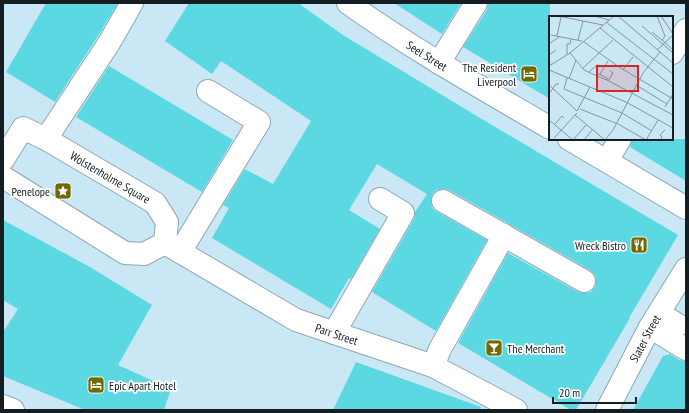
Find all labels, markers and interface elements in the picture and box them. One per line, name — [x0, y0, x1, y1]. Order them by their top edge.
inset map — [549, 16, 673, 140]
street label: Seel Street — [404, 37, 451, 74]
place label: The Resident Liverpool — [462, 60, 517, 89]
hotel icon: The Resident Liverpool — [519, 64, 539, 84]
street label: Wolstenholme Square — [68, 148, 153, 206]
place icon: Penelope — [53, 181, 73, 201]
place label: Penelope — [12, 184, 50, 199]
restaurant icon: Wreck Bistro — [629, 235, 649, 255]
place label: Wreck Bistro — [575, 238, 626, 253]
street label: Slater Street — [626, 311, 664, 364]
street label: Parr Street — [314, 320, 361, 348]
bar icon: The Merchant — [484, 338, 504, 358]
place label: The Merchant — [507, 341, 565, 356]
hotel icon: Epic Apart Hotel — [86, 375, 106, 395]
place label: Epic Apart Hotel — [109, 378, 176, 393]
scale bar — [553, 379, 636, 405]
text: 20 m — [559, 385, 580, 400]

